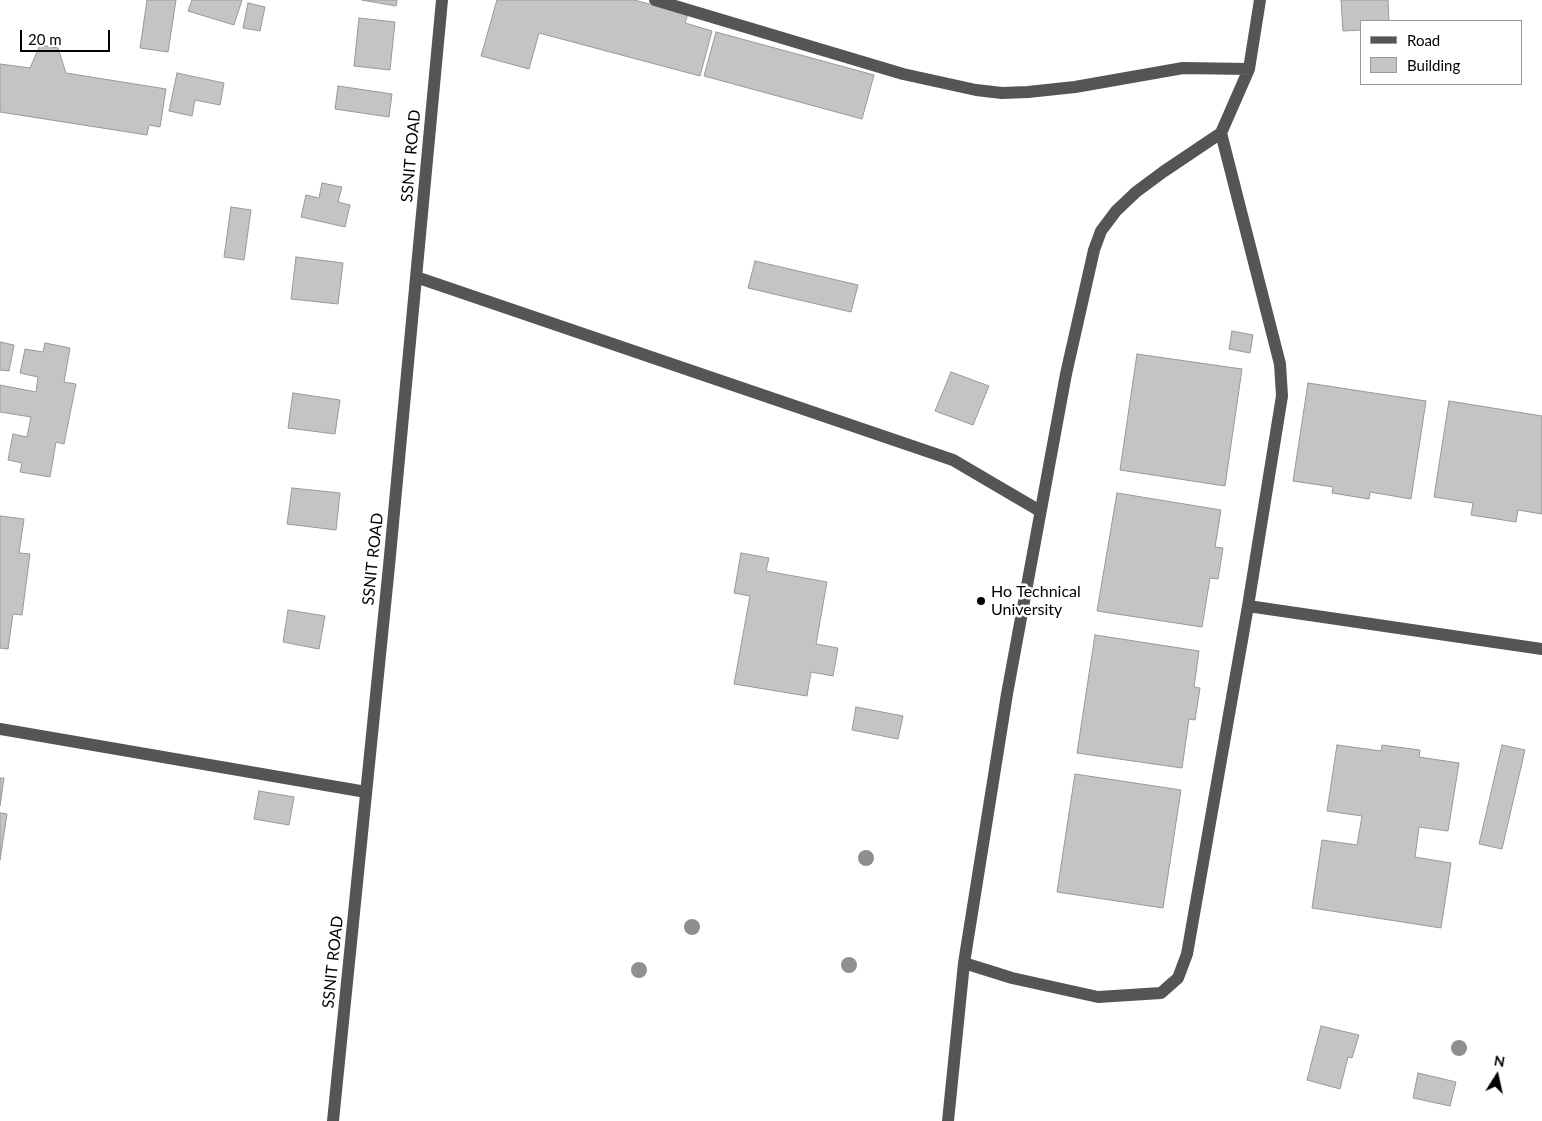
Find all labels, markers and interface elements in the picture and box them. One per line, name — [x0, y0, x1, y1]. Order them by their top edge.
scale bar — [22, 20, 112, 52]
legend — [1360, 20, 1522, 85]
text: 20 m — [28, 30, 62, 48]
text: Road — [1407, 31, 1440, 49]
text: Building — [1407, 56, 1460, 74]
street label: SSNIT ROAD — [397, 109, 425, 203]
street label: SSNIT ROAD — [359, 512, 387, 606]
place label: Ho Technical University — [991, 582, 1081, 620]
marker: Ho Technical University — [975, 595, 987, 607]
street label: SSNIT ROAD — [319, 915, 347, 1009]
north arrow — [1472, 1051, 1522, 1101]
text: N — [1493, 1051, 1506, 1070]

